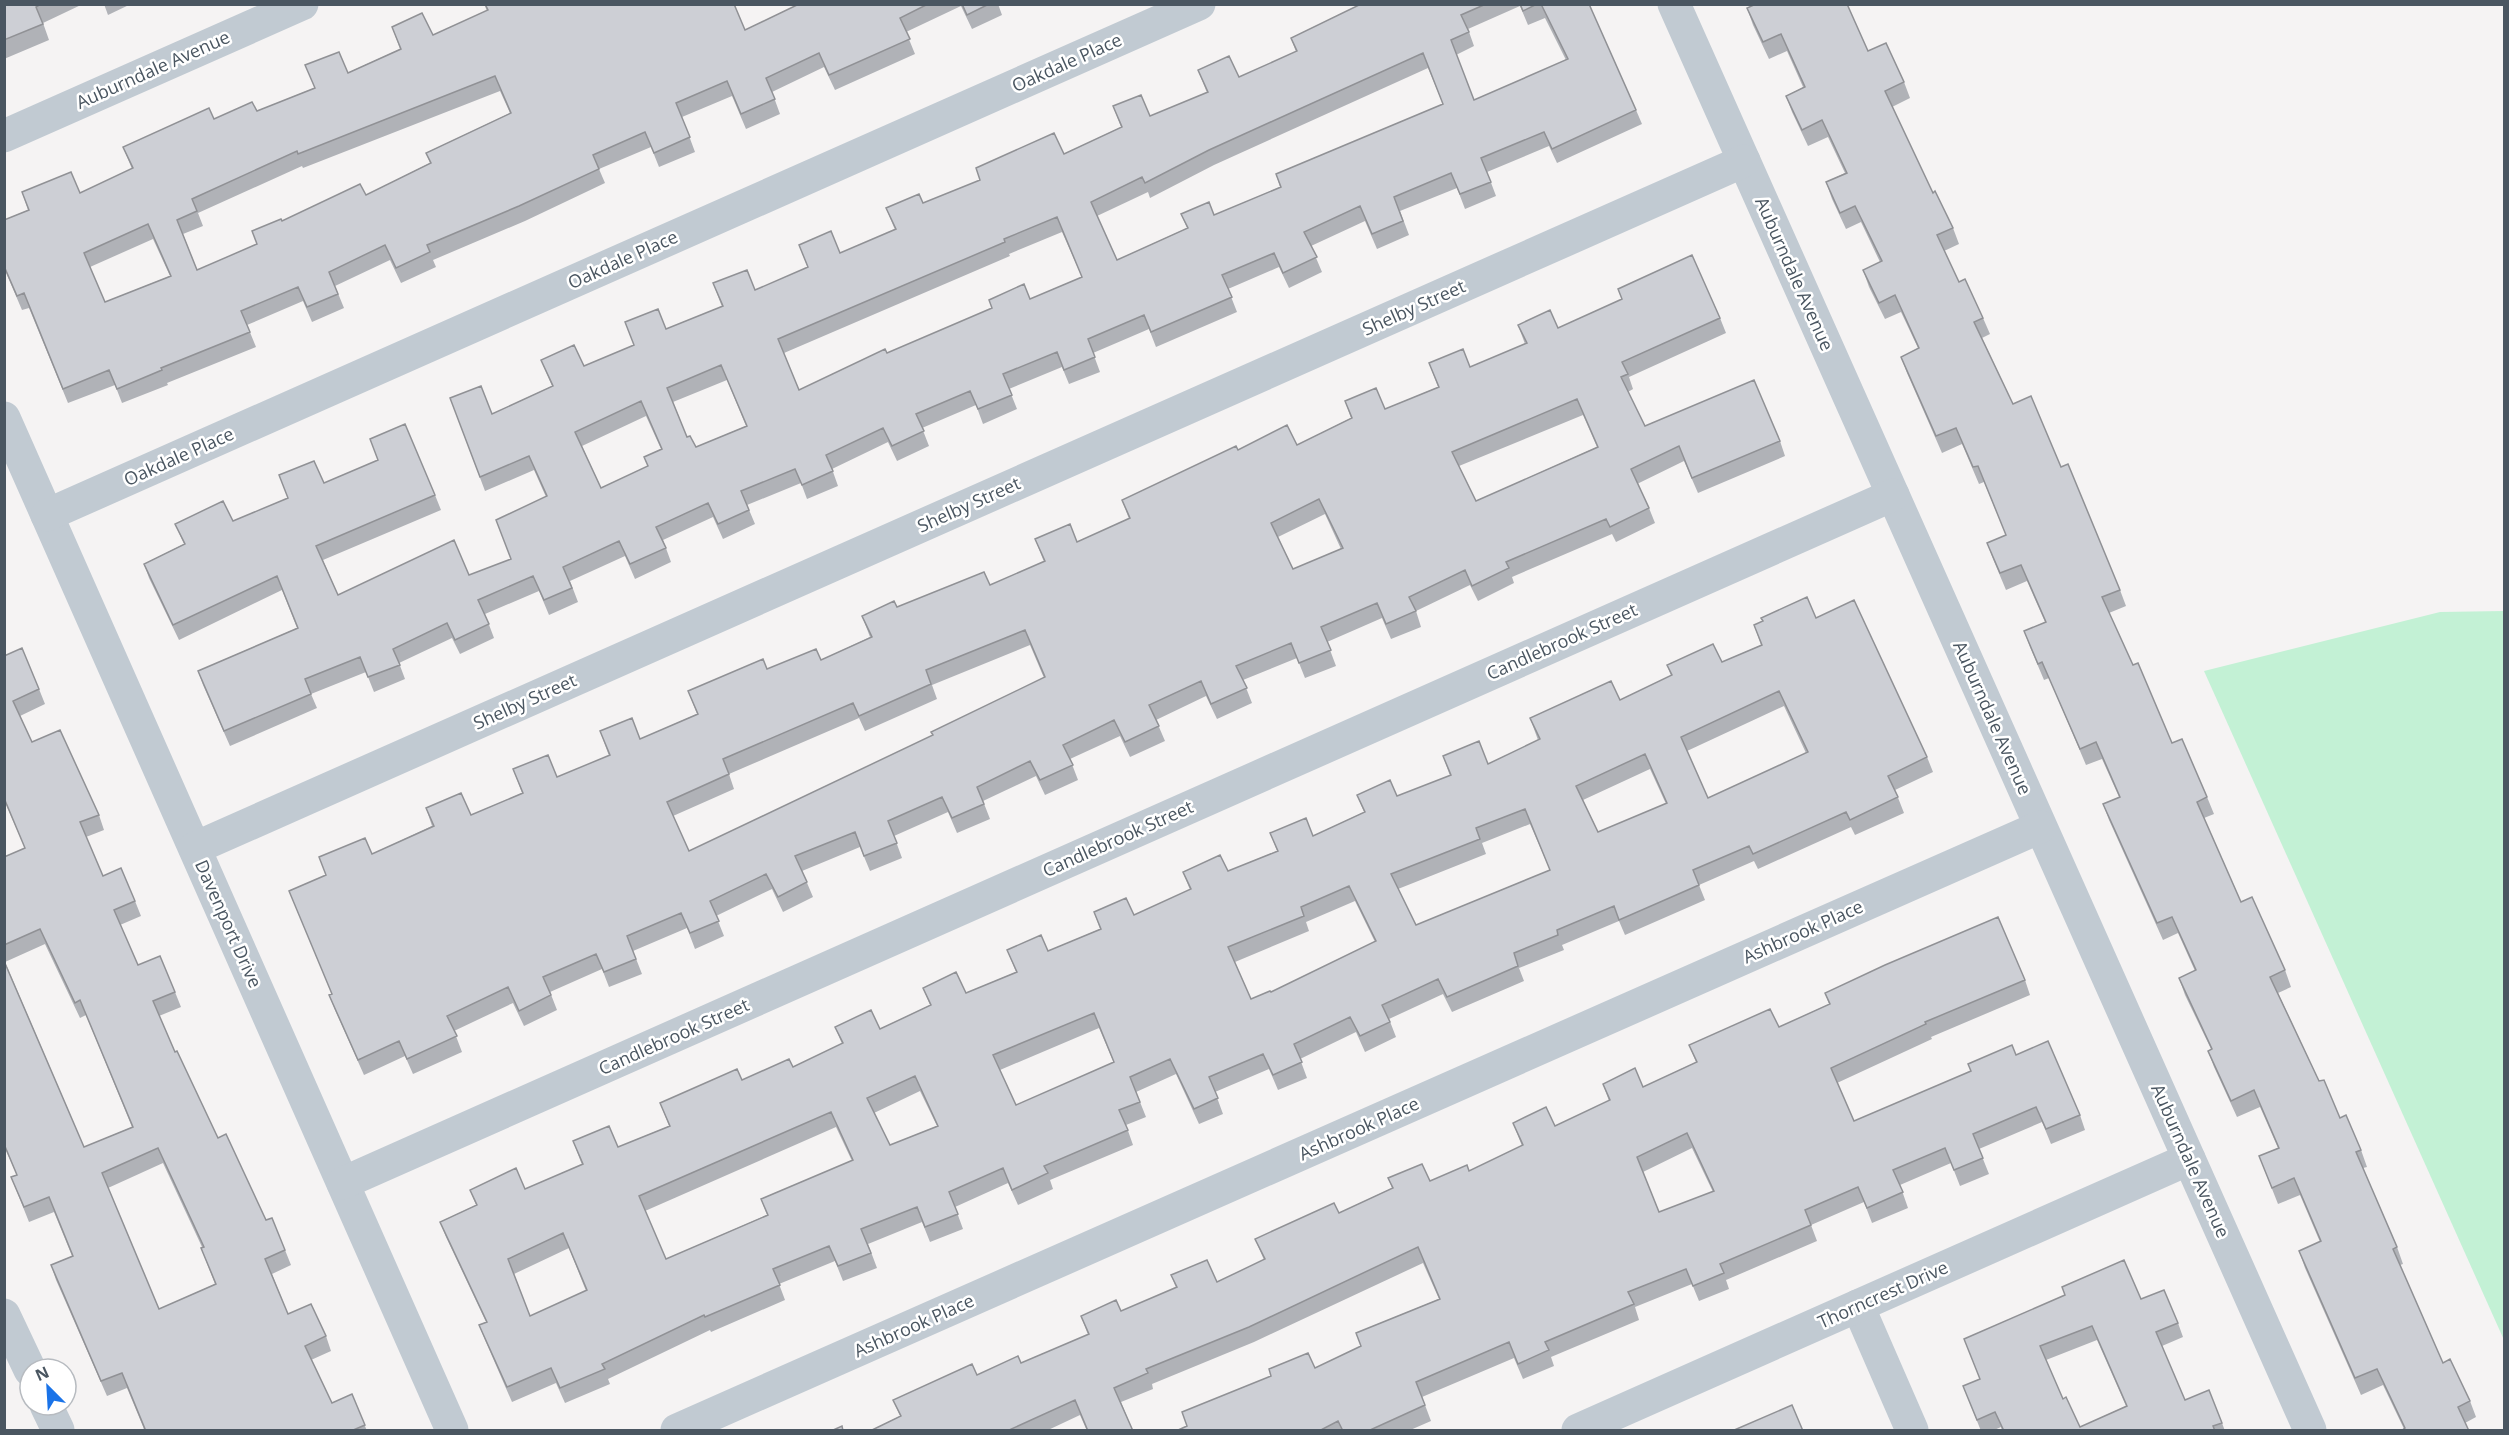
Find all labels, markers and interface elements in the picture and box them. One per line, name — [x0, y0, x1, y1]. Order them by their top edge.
street label: Auburndale Avenue — [72, 24, 233, 114]
street label: Oakdale Place — [1008, 27, 1125, 97]
street label: Auburndale Avenue — [1750, 193, 1840, 354]
street label: Oakdale Place — [564, 224, 681, 294]
street label: Shelby Street — [1358, 274, 1469, 341]
street label: Oakdale Place — [120, 421, 237, 491]
street label: Shelby Street — [913, 471, 1024, 538]
street label: Candlebrook Street — [1482, 597, 1641, 685]
street label: Auburndale Avenue — [1948, 637, 2038, 798]
street label: Shelby Street — [469, 668, 580, 735]
street label: Candlebrook Street — [1038, 794, 1197, 882]
street label: Davenport Drive — [190, 856, 268, 991]
street label: Ashbrook Place — [1739, 894, 1867, 968]
street label: Candlebrook Street — [594, 992, 753, 1080]
street label: Auburndale Avenue — [2146, 1080, 2236, 1241]
street label: Ashbrook Place — [1295, 1091, 1423, 1165]
street label: Thorncrest Drive — [1814, 1255, 1951, 1334]
street label: Ashbrook Place — [850, 1288, 978, 1362]
north arrow — [18, 1357, 78, 1417]
text: N — [31, 1361, 52, 1386]

